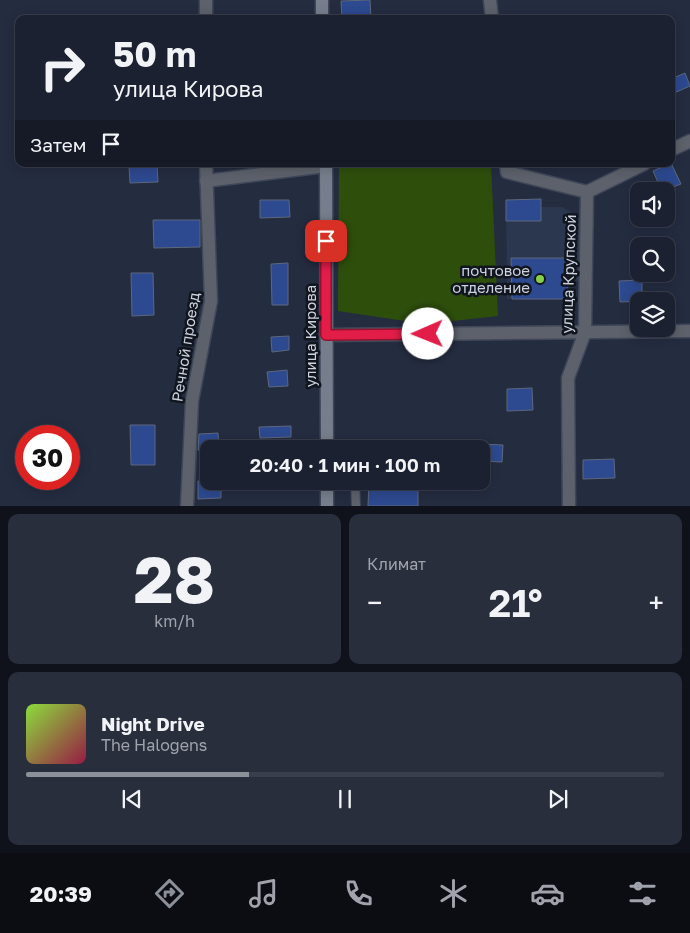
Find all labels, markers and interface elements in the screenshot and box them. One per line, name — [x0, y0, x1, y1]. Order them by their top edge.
text: 50 m — [113, 33, 196, 75]
icon: right — [30, 35, 95, 100]
text: улица Кирова — [113, 75, 263, 102]
icon: arrive — [97, 130, 125, 158]
text: Затем — [30, 133, 87, 156]
map controls — [630, 182, 675, 337]
button: sound — [630, 182, 675, 227]
street label: улица Крупской — [557, 214, 579, 334]
pin — [305, 220, 347, 262]
icon: arrive — [312, 227, 340, 255]
button: search — [630, 237, 675, 282]
place label: почтовое отделение — [452, 261, 530, 296]
marker: почтовое отделение — [534, 273, 546, 285]
street label: улица Кирова — [301, 285, 319, 387]
street label: Речной проезд — [167, 291, 203, 403]
button: layers — [630, 292, 675, 337]
position arrow — [401, 307, 453, 359]
speed limit sign: 30 — [15, 425, 80, 490]
text: 20:40 · 1 мин · 100 m — [250, 453, 440, 476]
text: 28 — [134, 539, 215, 617]
text: Климат — [367, 554, 426, 574]
text: 21° — [489, 580, 543, 625]
text: − — [367, 586, 382, 619]
text: + — [649, 586, 664, 619]
text: km/h — [154, 611, 195, 631]
text: Night Drive — [101, 712, 205, 735]
text: The Halogens — [101, 735, 207, 755]
icon: previous — [118, 785, 146, 813]
icon: pause — [331, 785, 359, 813]
icon: next — [544, 785, 572, 813]
icon: directions — [152, 876, 187, 911]
icon: music — [246, 876, 281, 911]
icon: phone — [341, 876, 376, 911]
icon: climate — [436, 876, 471, 911]
icon: car — [530, 876, 565, 911]
icon: filters — [625, 876, 660, 911]
text: 20:39 — [30, 880, 92, 907]

